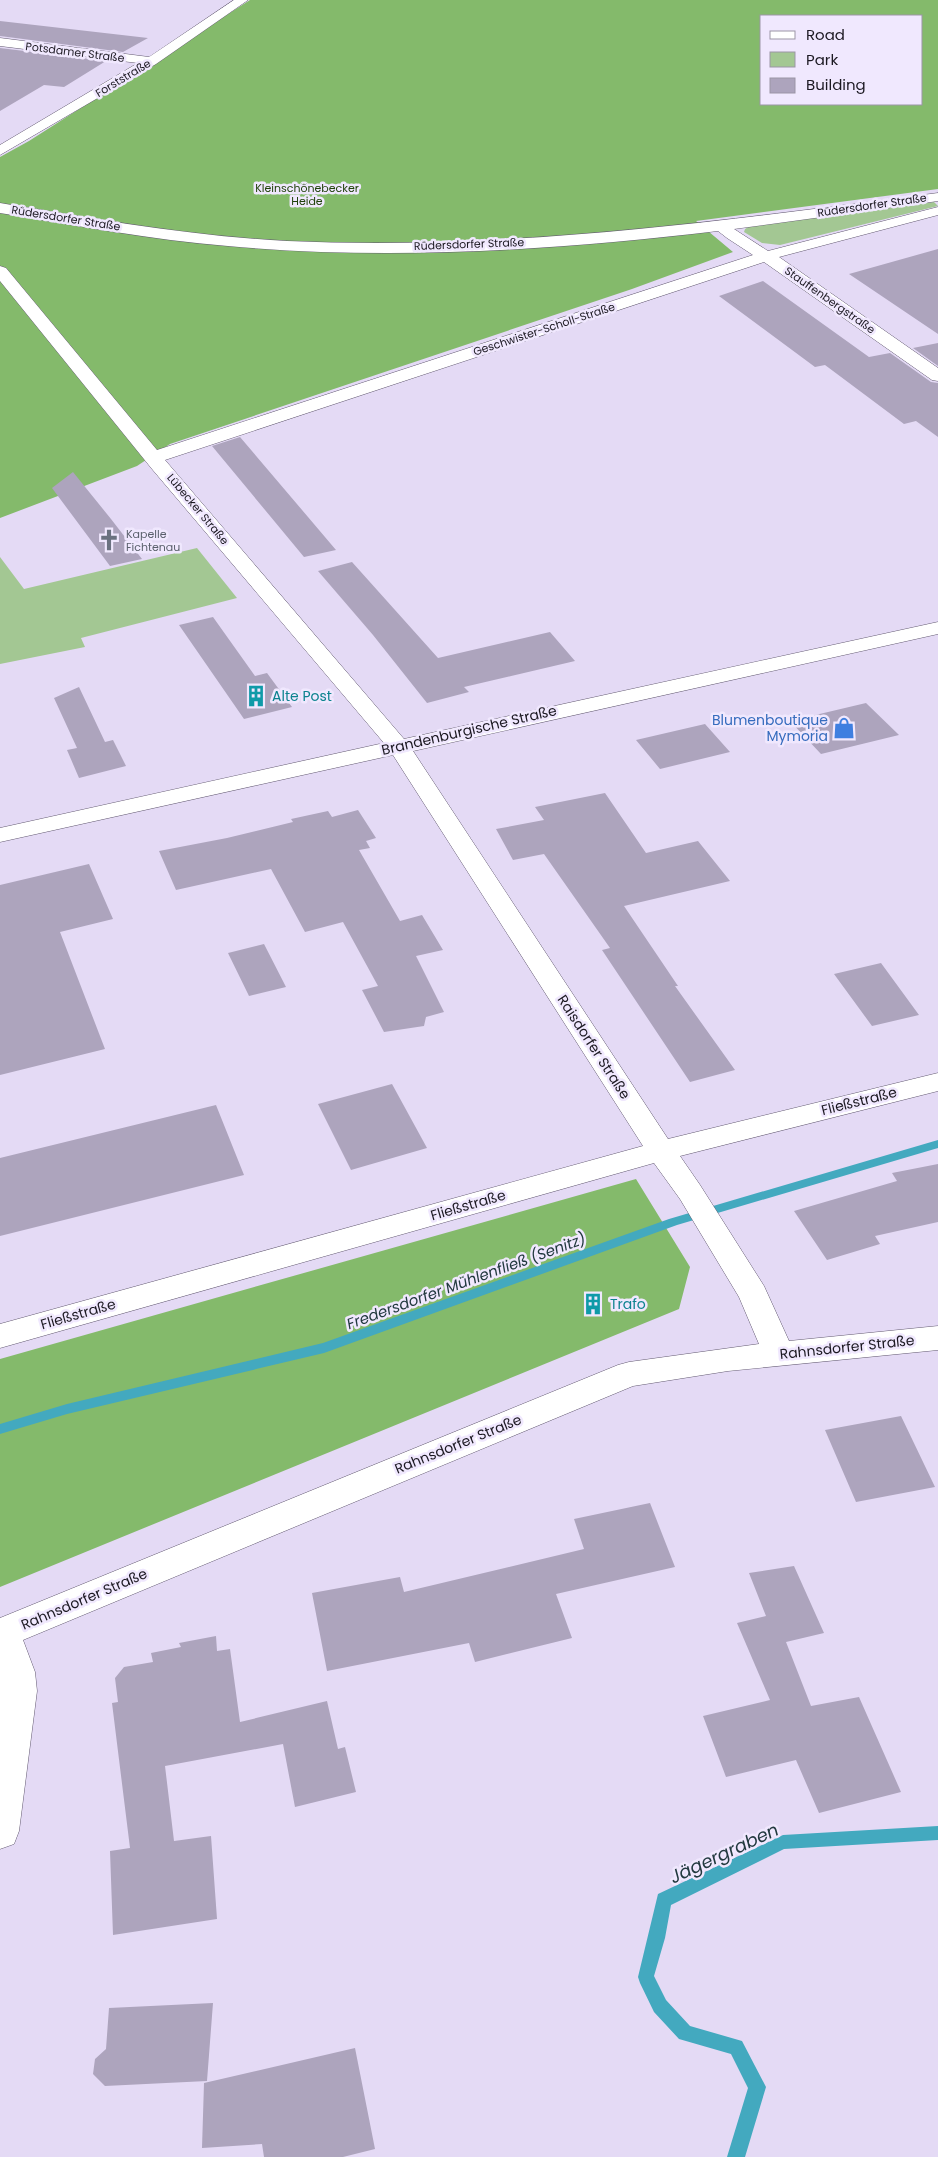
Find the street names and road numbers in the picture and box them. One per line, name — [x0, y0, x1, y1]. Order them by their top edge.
street label: Potsdamer Straße — [25, 38, 126, 66]
street label: Forststraße — [92, 55, 154, 101]
street label: Rüdersdorfer Straße — [816, 189, 928, 221]
street label: Rüdersdorfer Straße — [10, 201, 122, 235]
street label: Rüdersdorfer Straße — [414, 234, 525, 254]
street label: Stauffenbergstraße — [781, 263, 879, 337]
street label: Geschwister-Scholl-Straße — [471, 298, 617, 360]
street label: Lübecker Straße — [163, 470, 233, 548]
street label: Brandenburgische Straße — [379, 700, 559, 760]
street label: Raisdorfer Straße — [553, 991, 635, 1103]
street label: Fließstraße — [819, 1082, 899, 1120]
street label: Fließstraße — [428, 1185, 508, 1225]
street label: Fließstraße — [38, 1294, 118, 1334]
street label: Rahnsdorfer Straße — [779, 1330, 916, 1364]
street label: Rahnsdorfer Straße — [392, 1409, 525, 1479]
street label: Rahnsdorfer Straße — [18, 1563, 150, 1635]

